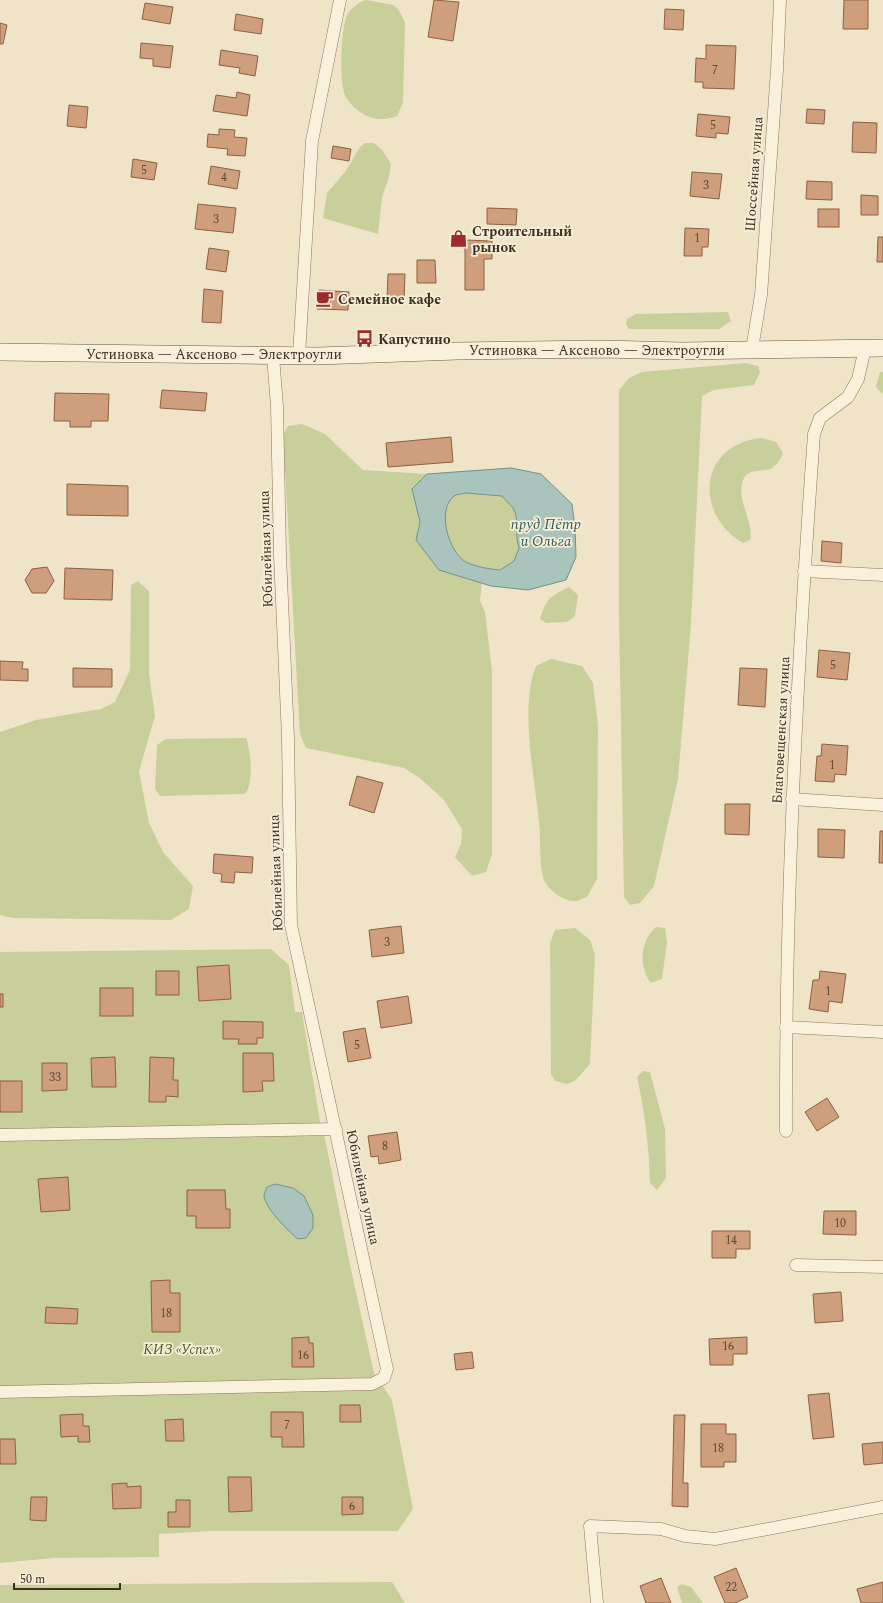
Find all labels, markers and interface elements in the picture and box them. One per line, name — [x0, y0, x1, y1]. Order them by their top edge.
house number: 7 — [712, 61, 718, 80]
house number: 5 — [710, 116, 716, 135]
street label: Шоссейная улица — [740, 116, 768, 232]
house number: 5 — [141, 161, 147, 180]
house number: 4 — [221, 168, 227, 187]
house number: 3 — [703, 176, 709, 195]
house number: 3 — [213, 210, 219, 229]
place label: Строительный рынок — [472, 221, 572, 258]
shop icon: Строительный рынок — [449, 229, 469, 249]
house number: 1 — [694, 229, 700, 248]
cafe icon: Семейное кафе — [315, 289, 335, 309]
place label: Семейное кафе — [338, 289, 441, 310]
bus stop icon: Капустино — [355, 329, 375, 349]
place label: Капустино — [378, 329, 451, 350]
street label: Устиновка — Аксеново — Электроугли — [469, 340, 725, 361]
street label: Устиновка — Аксеново — Электроугли — [86, 344, 342, 365]
street label: Юбилейная улица — [253, 490, 279, 608]
water label: пруд Пётр и Ольга — [511, 513, 581, 553]
street label: Благовещенская улица — [767, 655, 795, 804]
house number: 5 — [830, 656, 836, 675]
house number: 1 — [829, 756, 835, 775]
street label: Юбилейная улица — [263, 814, 289, 932]
house number: 3 — [384, 933, 390, 952]
house number: 1 — [825, 982, 831, 1001]
house number: 5 — [354, 1036, 360, 1055]
house number: 33 — [49, 1068, 61, 1087]
street label: Юбилейная улица — [341, 1127, 386, 1247]
house number: 8 — [382, 1137, 388, 1156]
house number: 10 — [834, 1214, 846, 1233]
house number: 14 — [725, 1231, 737, 1250]
house number: 18 — [160, 1304, 172, 1323]
house number: 16 — [722, 1337, 734, 1356]
park label: КИЗ «Успех» — [143, 1339, 221, 1360]
house number: 16 — [297, 1346, 309, 1365]
house number: 7 — [284, 1416, 290, 1435]
house number: 18 — [712, 1439, 724, 1458]
house number: 6 — [349, 1497, 355, 1516]
scale bar — [14, 1565, 120, 1591]
text: 50 m — [20, 1570, 45, 1589]
house number: 22 — [725, 1578, 737, 1597]

